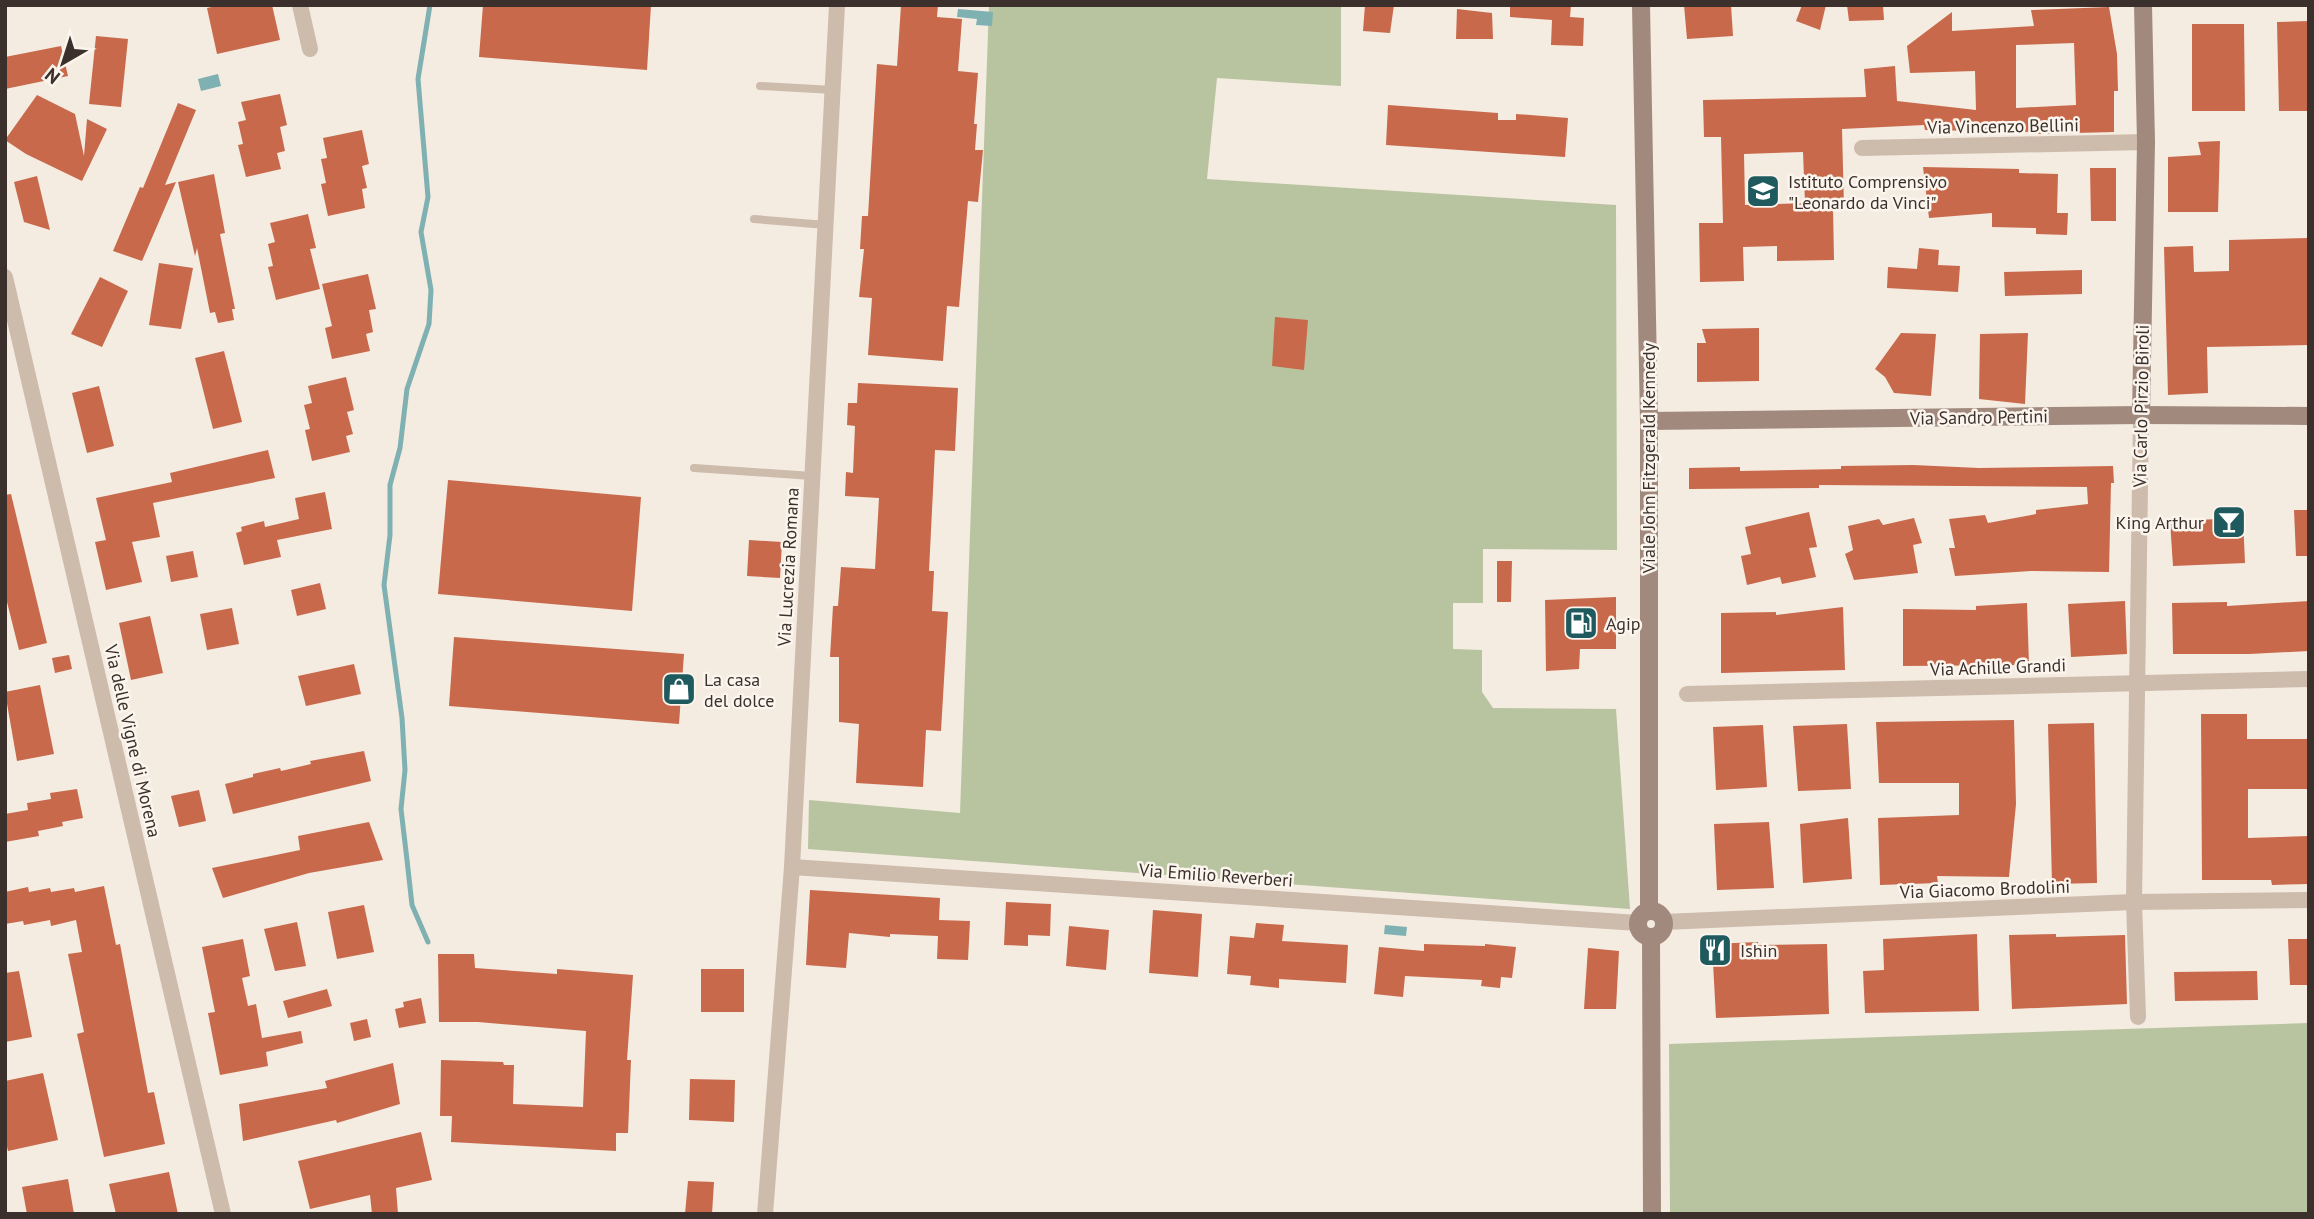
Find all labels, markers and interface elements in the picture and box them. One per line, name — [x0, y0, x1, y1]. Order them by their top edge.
north arrow — [28, 28, 98, 98]
text: N — [40, 63, 65, 89]
street label: Via Vincenzo Bellini — [1926, 113, 2079, 139]
place label: Istituto Comprensivo "Leonardo da Vinci" — [1788, 170, 1947, 214]
school or university icon: Istituto Comprensivo "Leonardo da Vinci" — [1744, 172, 1782, 210]
street label: Via Carlo Pirzio Biroli — [2128, 324, 2154, 489]
street label: Viale John Fitzgerald Kennedy — [1637, 342, 1660, 574]
street label: Via Sandro Pertini — [1909, 404, 2048, 430]
street label: Via Lucrezia Romana — [772, 487, 804, 648]
bar icon: King Arthur — [2210, 503, 2248, 541]
place label: King Arthur — [2115, 511, 2204, 534]
fuel station icon: Agip — [1562, 604, 1600, 642]
place label: Agip — [1606, 612, 1641, 635]
street label: Via delle Vigne di Morena — [99, 641, 166, 840]
street label: Via Achille Grandi — [1929, 653, 2066, 681]
place label: La casa del dolce — [704, 668, 774, 712]
shop icon: La casa del dolce — [660, 670, 698, 708]
street label: Via Emilio Reverberi — [1137, 858, 1294, 892]
street label: Via Giacomo Brodolini — [1898, 875, 2071, 904]
restaurant icon: Ishin — [1696, 931, 1734, 969]
place label: Ishin — [1740, 939, 1777, 962]

